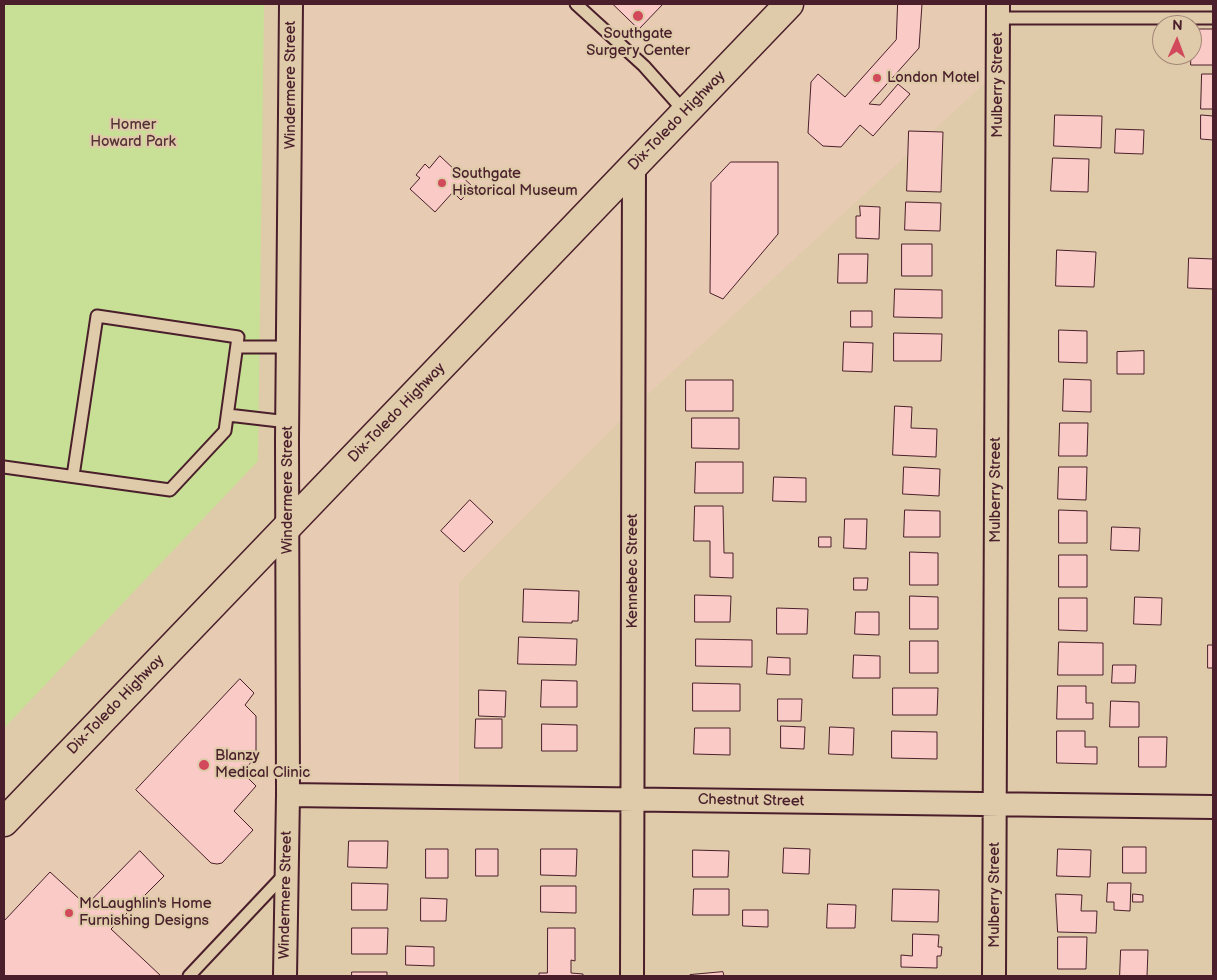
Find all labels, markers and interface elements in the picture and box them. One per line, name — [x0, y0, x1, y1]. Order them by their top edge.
marker: Southgate Surgery Center — [631, 9, 645, 23]
north arrow — [1152, 15, 1202, 65]
text: N — [1172, 17, 1183, 34]
street label: Windermere Street — [282, 21, 300, 149]
place label: Southgate Surgery Center — [586, 25, 690, 60]
street label: Mulberry Street — [989, 32, 1007, 138]
street label: Dix-Toledo Highway — [625, 67, 729, 175]
place label: London Motel — [887, 69, 979, 87]
marker: London Motel — [871, 72, 883, 84]
park label: Homer Howard Park — [90, 116, 176, 151]
place label: Southgate Historical Museum — [452, 165, 578, 200]
marker: Southgate Historical Museum — [436, 177, 448, 189]
street label: Dix-Toledo Highway — [345, 359, 449, 467]
street label: Windermere Street — [279, 426, 297, 554]
street label: Mulberry Street — [987, 437, 1005, 543]
street label: Kennebec Street — [624, 514, 642, 628]
street label: Dix-Toledo Highway — [64, 651, 168, 759]
place label: Blanzy Medical Clinic — [215, 747, 310, 782]
marker: Blanzy Medical Clinic — [197, 758, 211, 772]
street label: Chestnut Street — [698, 791, 804, 811]
street label: Windermere Street — [276, 831, 296, 959]
street label: Mulberry Street — [986, 842, 1004, 948]
place label: McLaughlin's Home Furnishing Designs — [79, 895, 212, 930]
marker: McLaughlin's Home Furnishing Designs — [63, 907, 75, 919]

